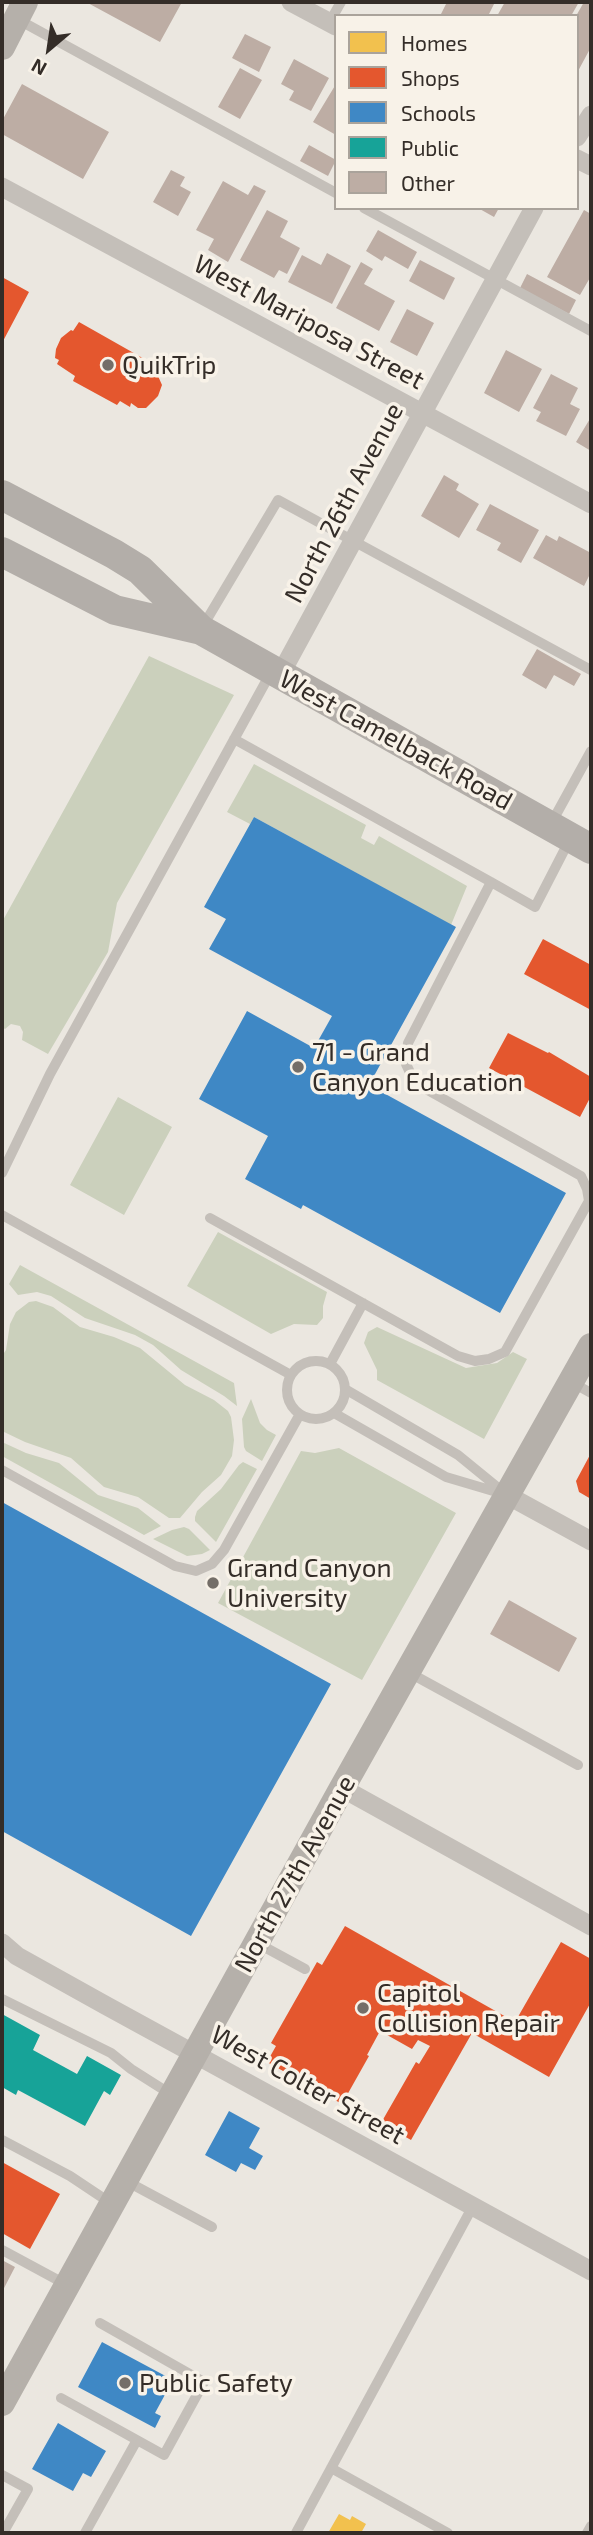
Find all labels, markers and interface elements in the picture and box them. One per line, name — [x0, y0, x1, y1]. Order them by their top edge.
north arrow — [14, 14, 84, 84]
legend — [334, 14, 579, 210]
text: Homes — [401, 30, 467, 55]
text: N — [27, 54, 50, 81]
text: Shops — [401, 65, 460, 90]
text: Schools — [401, 100, 476, 125]
text: Public — [401, 135, 459, 160]
text: Other — [401, 170, 455, 195]
street label: West Mariposa Street — [188, 248, 430, 396]
place label: QuikTrip — [122, 349, 216, 381]
marker: QuikTrip — [100, 357, 116, 373]
street label: North 26th Avenue — [278, 398, 410, 608]
street label: West Camelback Road — [274, 663, 518, 817]
place label: 71 - Grand Canyon Education — [312, 1036, 523, 1098]
marker: 71 - Grand Canyon Education — [290, 1059, 306, 1075]
place label: Grand Canyon University — [227, 1552, 392, 1614]
marker: Grand Canyon University — [205, 1575, 221, 1591]
street label: North 27th Avenue — [228, 1770, 362, 1978]
place label: Capitol Collision Repair — [377, 1977, 560, 2038]
marker: Capitol Collision Repair — [355, 2000, 371, 2016]
street label: West Colter Street — [206, 2019, 410, 2151]
place label: Public Safety — [139, 2367, 293, 2399]
marker: Public Safety — [117, 2375, 133, 2391]

